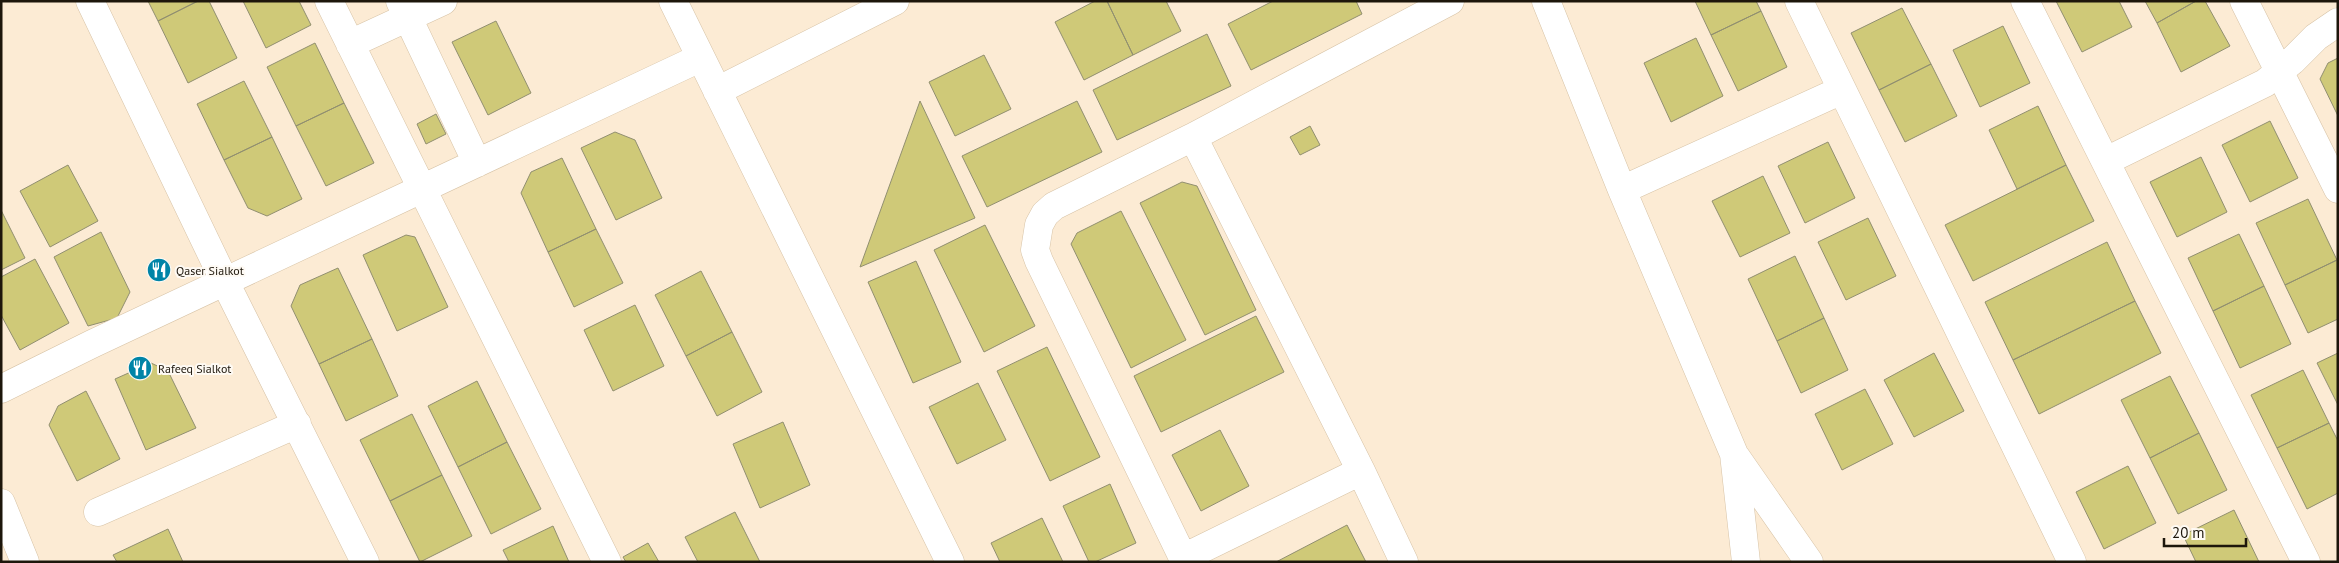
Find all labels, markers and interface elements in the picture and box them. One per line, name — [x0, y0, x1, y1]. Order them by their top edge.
restaurant icon: Qaser Sialkot — [146, 257, 172, 283]
place label: Qaser Sialkot — [176, 263, 244, 278]
restaurant icon: Rafeeq Sialkot — [127, 355, 153, 381]
place label: Rafeeq Sialkot — [158, 361, 231, 376]
scale bar — [2164, 516, 2246, 548]
text: 20 m — [2172, 523, 2205, 542]

